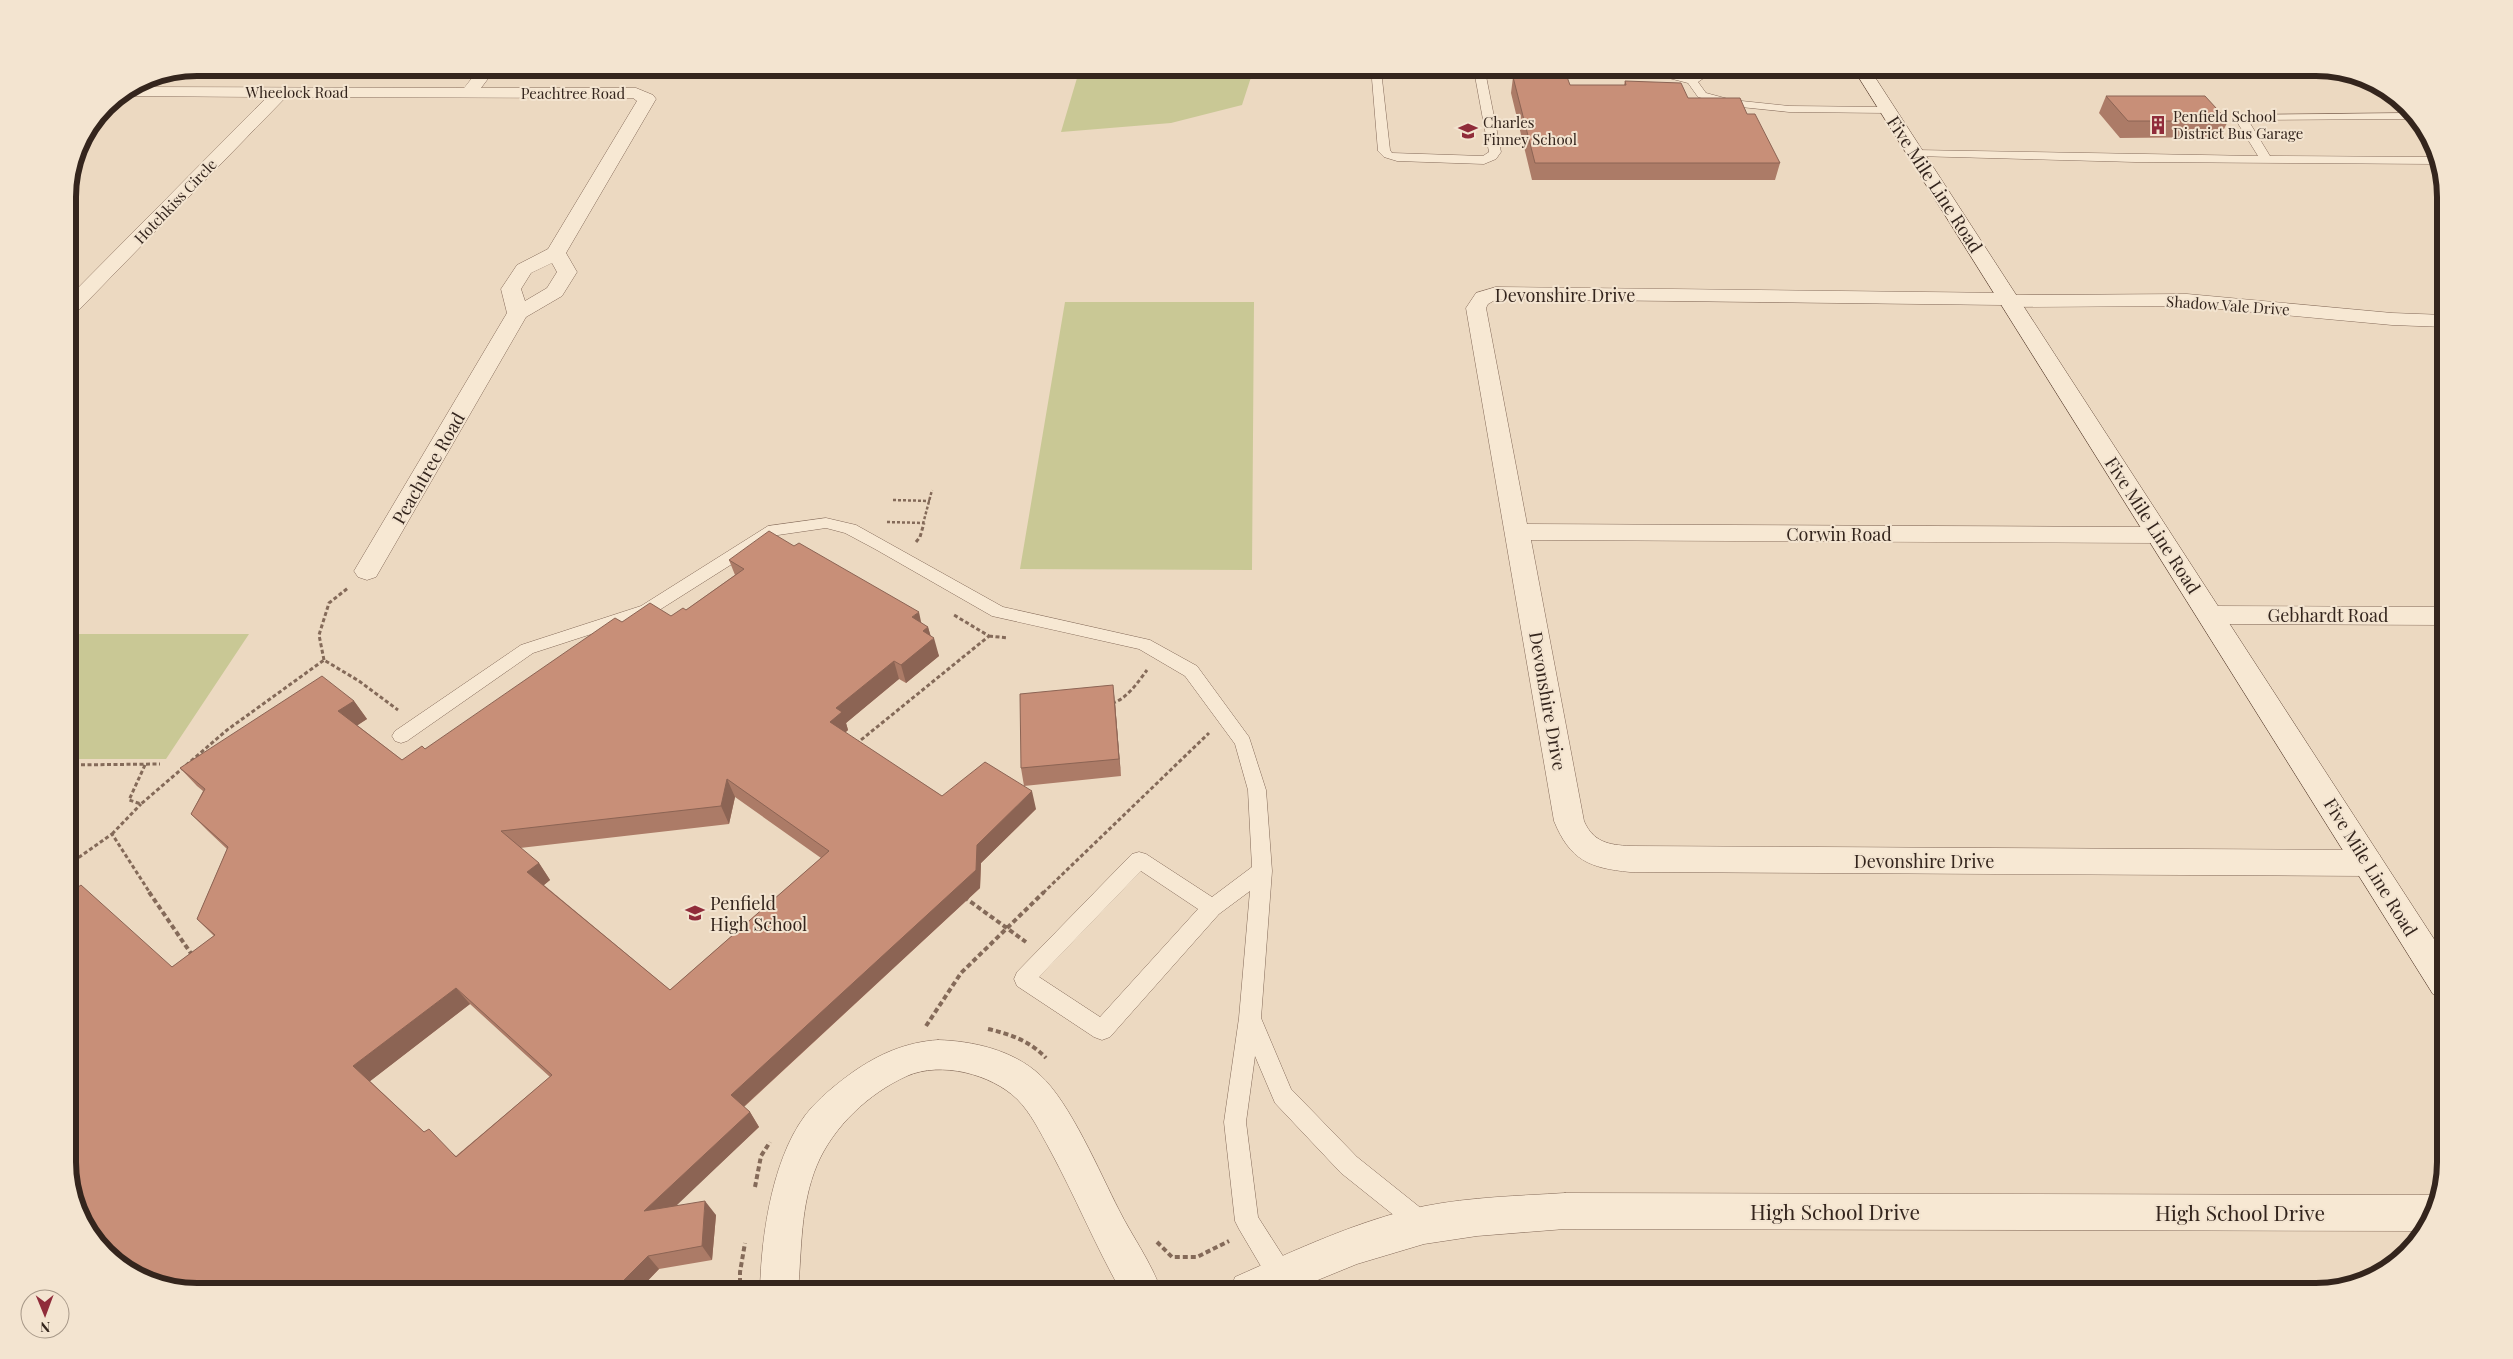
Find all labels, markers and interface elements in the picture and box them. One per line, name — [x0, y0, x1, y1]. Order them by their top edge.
street label: Wheelock Road — [244, 82, 349, 102]
street label: Peachtree Road — [521, 83, 626, 103]
place label: Penfield School District Bus Garage — [2173, 106, 2303, 143]
street label: Five Mile Line Road — [1882, 111, 1988, 257]
place label: Charles Finney School — [1483, 112, 1577, 149]
building icon: Penfield School District Bus Garage — [2147, 114, 2169, 136]
school or university icon: Charles Finney School — [1457, 120, 1479, 142]
street label: Hotchkiss Circle — [129, 154, 221, 248]
street label: Devonshire Drive — [1495, 283, 1635, 307]
street label: Shadow Vale Drive — [2166, 291, 2290, 319]
street label: Peachtree Road — [386, 407, 470, 528]
street label: Five Mile Line Road — [2100, 452, 2206, 598]
street label: Corwin Road — [1786, 522, 1892, 546]
street label: Gebhardt Road — [2268, 603, 2389, 627]
street label: Devonshire Drive — [1524, 630, 1572, 772]
street label: Five Mile Line Road — [2319, 793, 2423, 941]
street label: Devonshire Drive — [1854, 849, 1994, 873]
place label: Penfield High School — [710, 891, 807, 936]
school or university icon: Penfield High School — [684, 902, 706, 924]
street label: High School Drive — [1750, 1197, 1920, 1225]
street label: High School Drive — [2155, 1198, 2325, 1226]
north arrow — [20, 1289, 70, 1339]
text: N — [40, 1318, 50, 1337]

